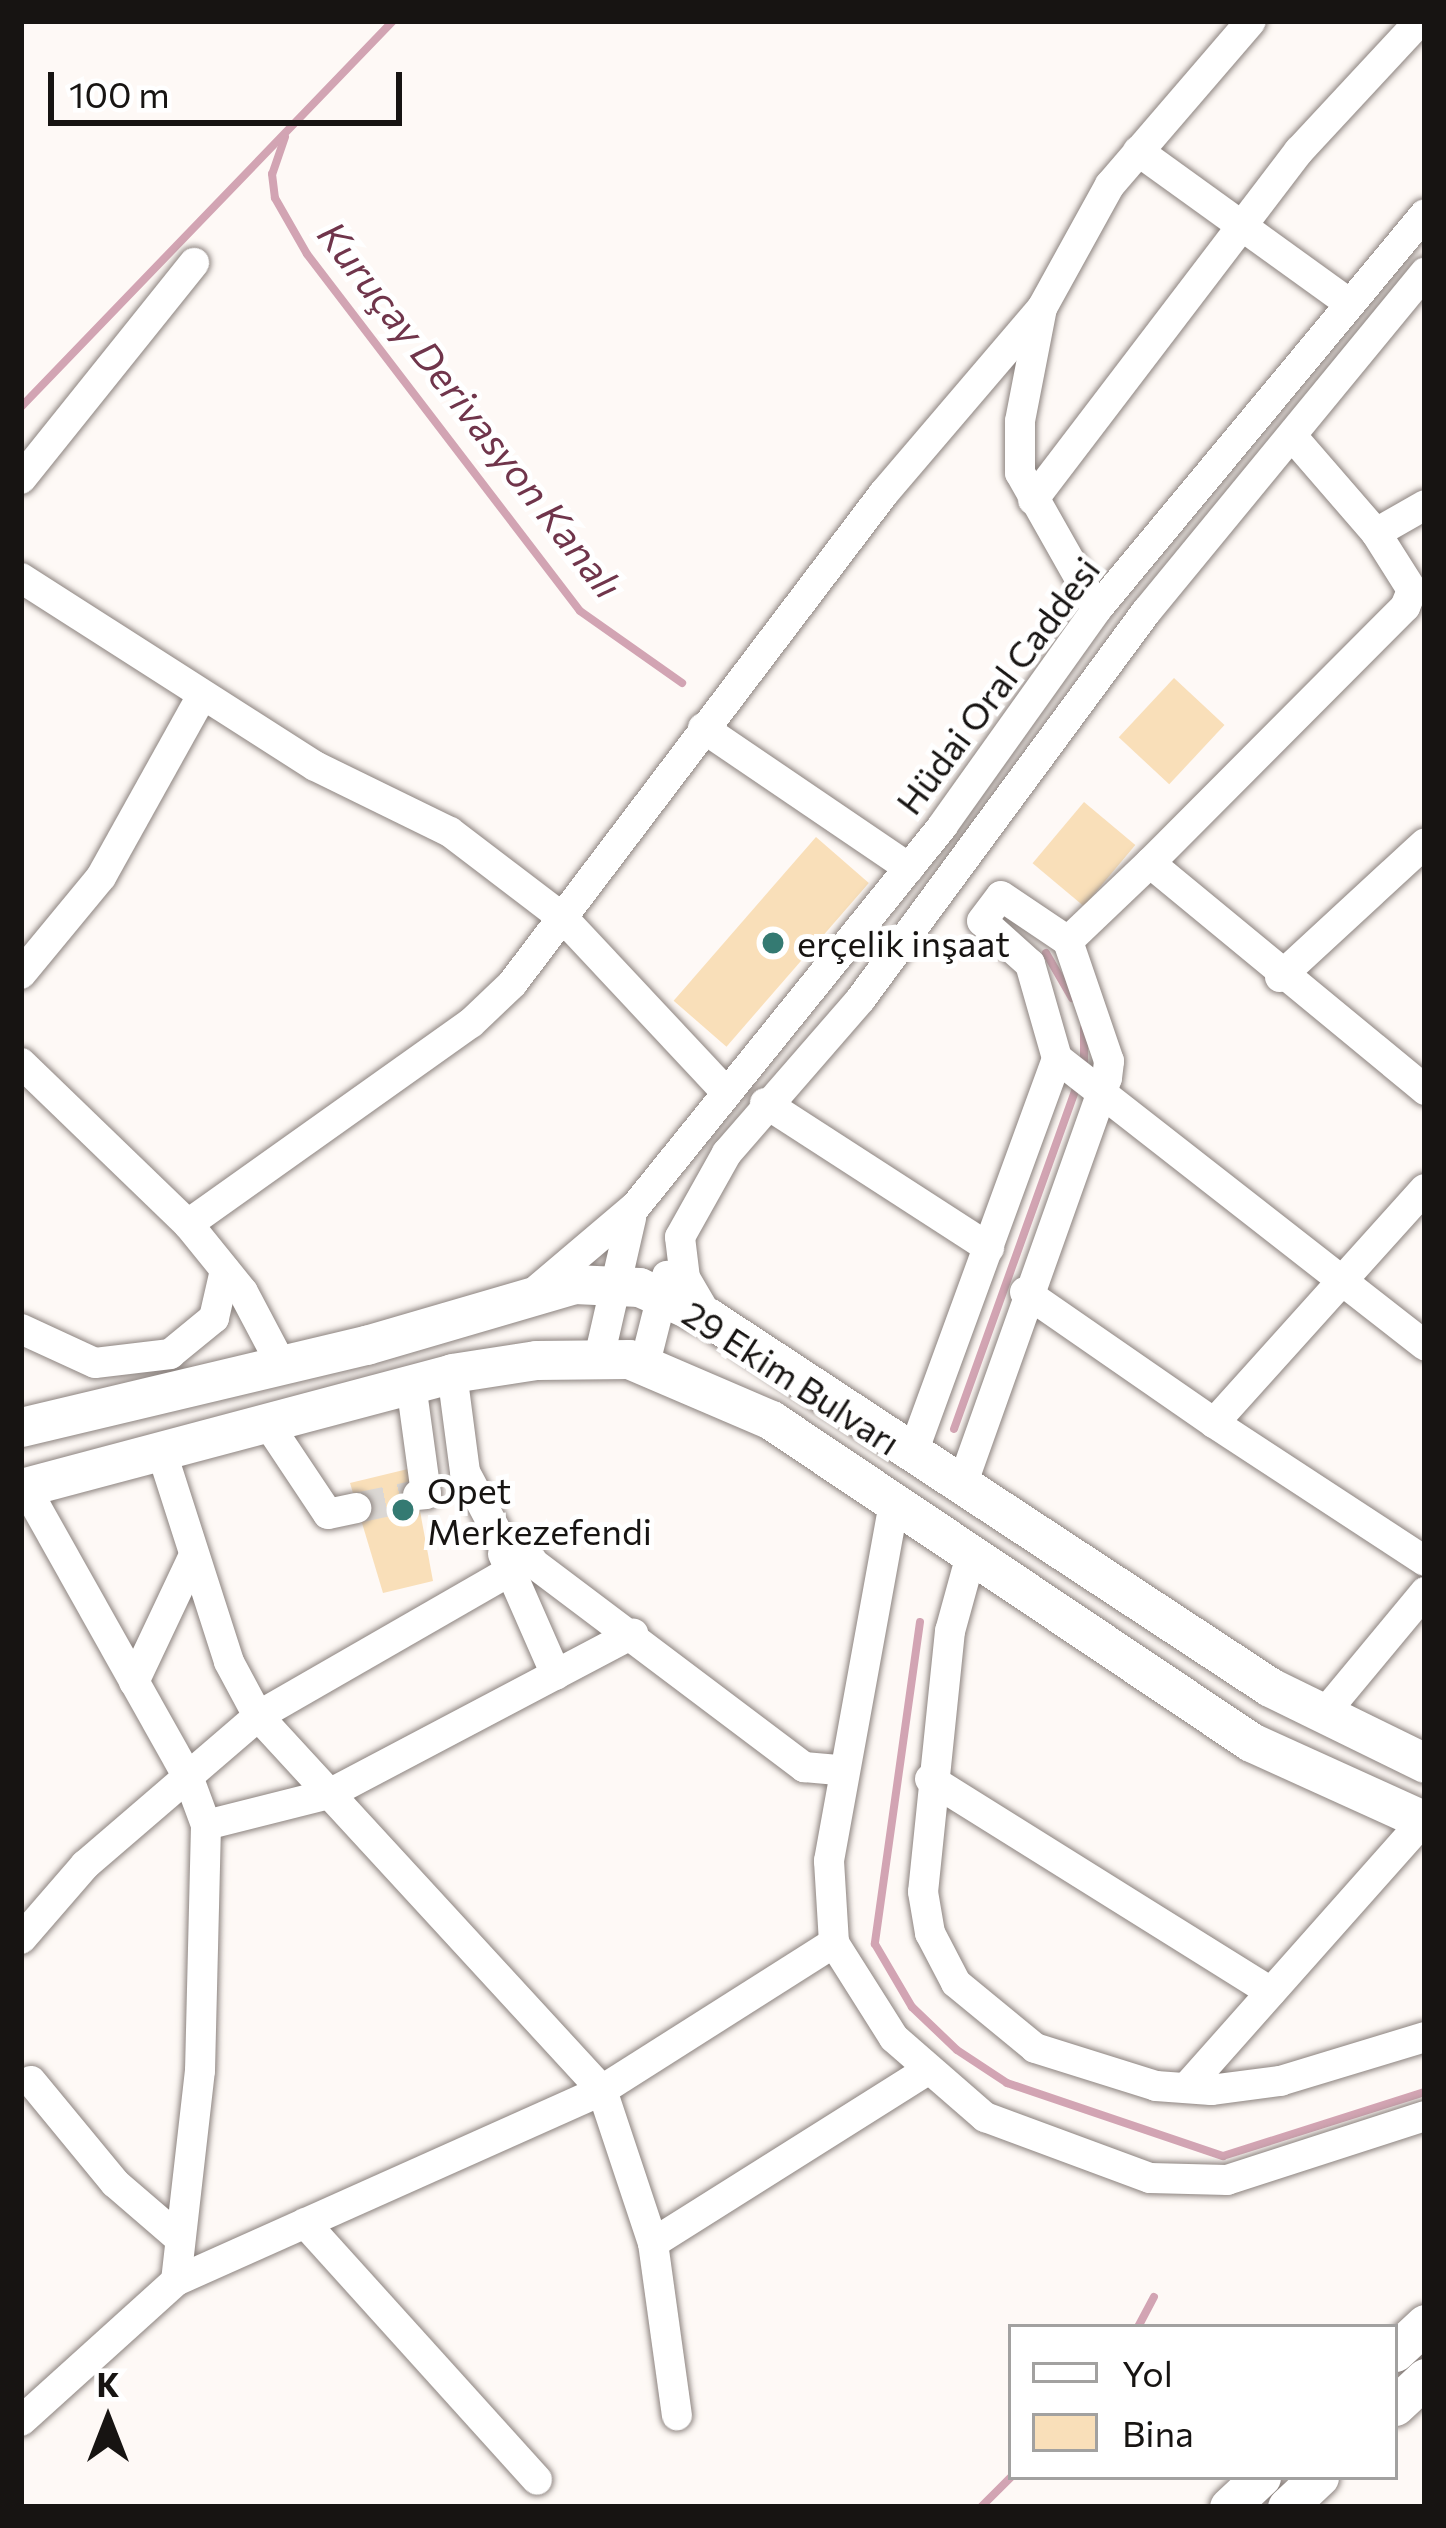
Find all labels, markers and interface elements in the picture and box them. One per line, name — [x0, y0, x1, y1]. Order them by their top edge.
scale bar — [54, 48, 408, 122]
text: 100 m — [69, 71, 170, 115]
water label: Kuruçay Derivasyon Kanalı — [309, 211, 633, 607]
street label: Hüdai Oral Caddesi — [886, 548, 1108, 822]
place label: erçelik inşaat — [797, 921, 1010, 965]
marker: erçelik inşaat — [760, 930, 786, 956]
street label: 29 Ekim Bulvarı — [675, 1291, 909, 1463]
place label: Opet Merkezefendi — [427, 1467, 652, 1552]
marker: Opet Merkezefendi — [390, 1497, 416, 1523]
legend — [1008, 2324, 1398, 2480]
text: Yol — [1122, 2350, 1173, 2394]
north arrow — [48, 2360, 168, 2480]
text: K — [96, 2363, 120, 2404]
text: Bina — [1122, 2410, 1194, 2454]

